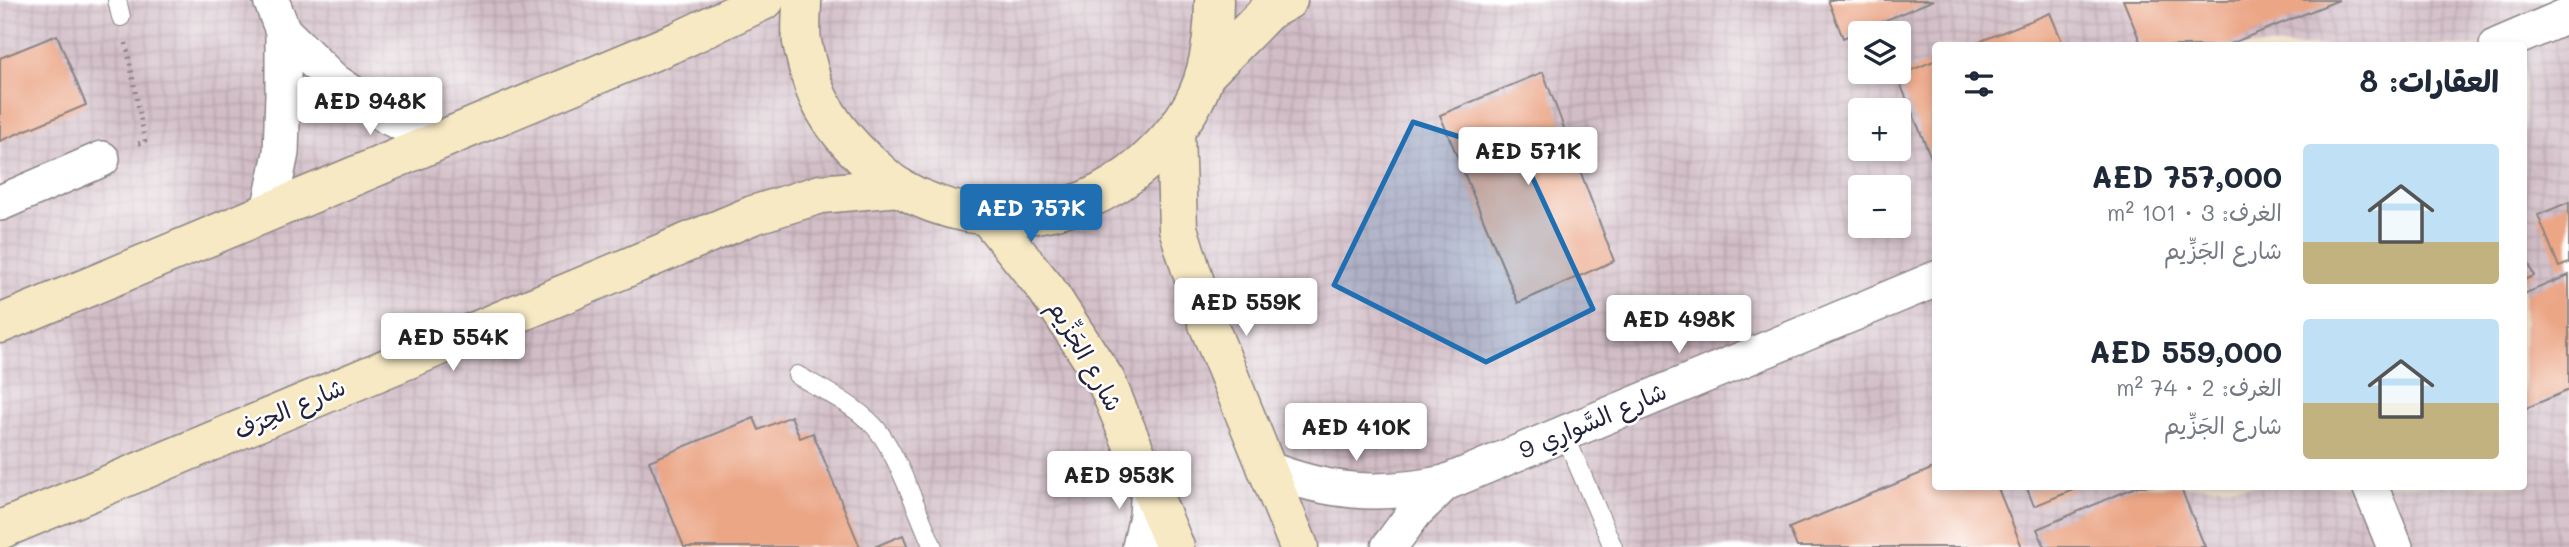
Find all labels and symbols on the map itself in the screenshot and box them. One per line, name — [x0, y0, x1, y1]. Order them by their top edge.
pin: AED 948K — [298, 78, 442, 137]
pin: AED 571K — [1456, 128, 1600, 187]
pin: AED 757K — [959, 184, 1103, 244]
pin: AED 559K — [1174, 278, 1318, 338]
street label: شارع الجَزِّيم — [1039, 294, 1131, 418]
pin: AED 498K — [1607, 296, 1751, 355]
pin: AED 554K — [381, 314, 525, 373]
street label: شارع الحِرَف — [229, 370, 351, 448]
street label: شارع السَّوارِي 9 — [1514, 375, 1673, 468]
pin: AED 410K — [1284, 404, 1428, 463]
pin: AED 953K — [1047, 452, 1191, 511]

